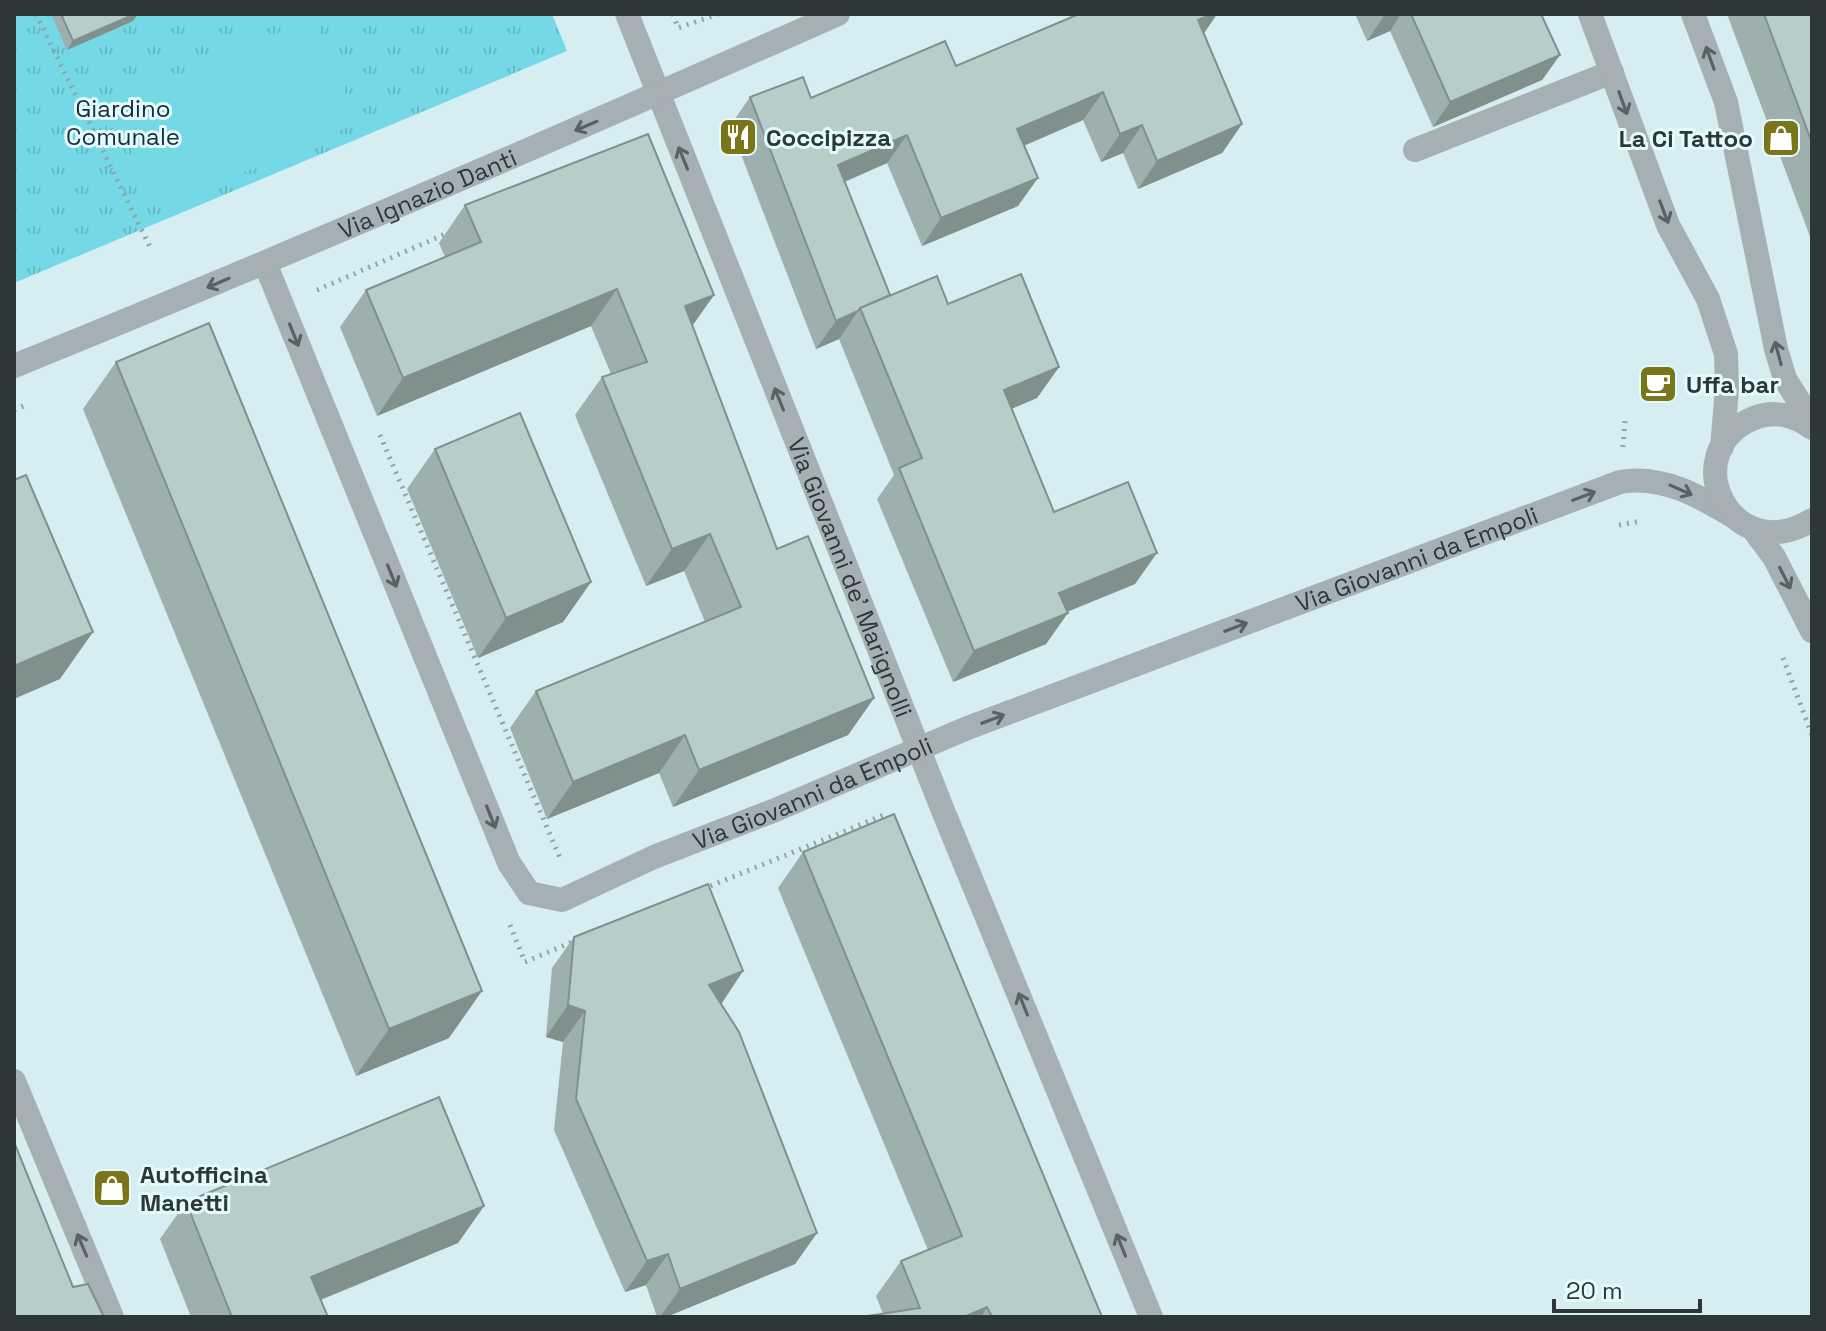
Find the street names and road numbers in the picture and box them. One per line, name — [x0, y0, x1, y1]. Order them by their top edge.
street label: Via Ignazio Danti — [334, 141, 521, 245]
street label: Via Giovanni de' Marignolli — [781, 433, 920, 722]
street label: Via Giovanni da Empoli — [1291, 499, 1542, 618]
street label: Via Giovanni da Empoli — [688, 729, 937, 856]

